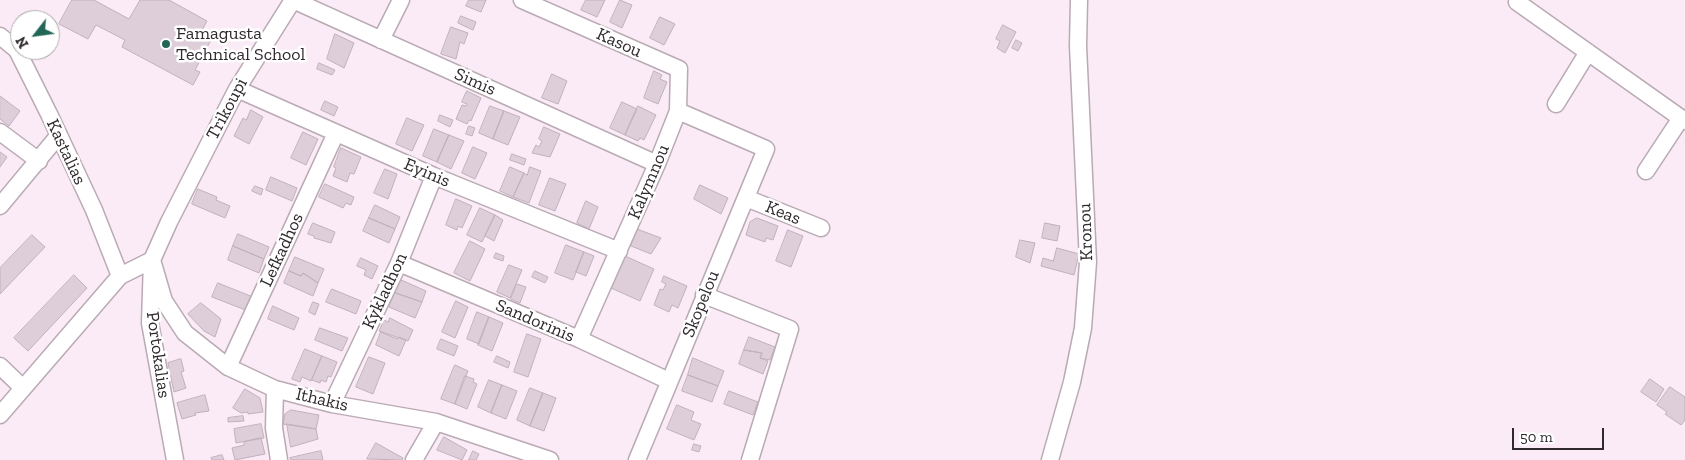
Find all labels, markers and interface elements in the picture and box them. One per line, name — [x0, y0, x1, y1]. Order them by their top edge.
north arrow — [10, 10, 60, 60]
place label: Famagusta Technical School — [176, 23, 305, 66]
street label: Kasou — [593, 23, 645, 63]
text: N — [12, 33, 32, 51]
marker: Famagusta Technical School — [160, 38, 172, 50]
street label: Simis — [451, 63, 499, 101]
street label: Trikoupi — [202, 74, 252, 144]
street label: Kastalias — [41, 116, 91, 188]
street label: Kalymnou — [624, 141, 674, 223]
street label: Eyinis — [401, 154, 453, 192]
street label: Keas — [762, 196, 804, 230]
street label: Kronou — [1074, 203, 1098, 261]
street label: Lefkadhos — [256, 210, 308, 290]
street label: Kykladhon — [358, 249, 412, 333]
street label: Skopelou — [678, 267, 724, 341]
street label: Sandorinis — [492, 295, 578, 347]
street label: Portokalias — [141, 310, 175, 400]
street label: Ithakis — [294, 383, 350, 417]
scale bar — [1515, 418, 1608, 450]
text: 50 m — [1520, 428, 1553, 446]

